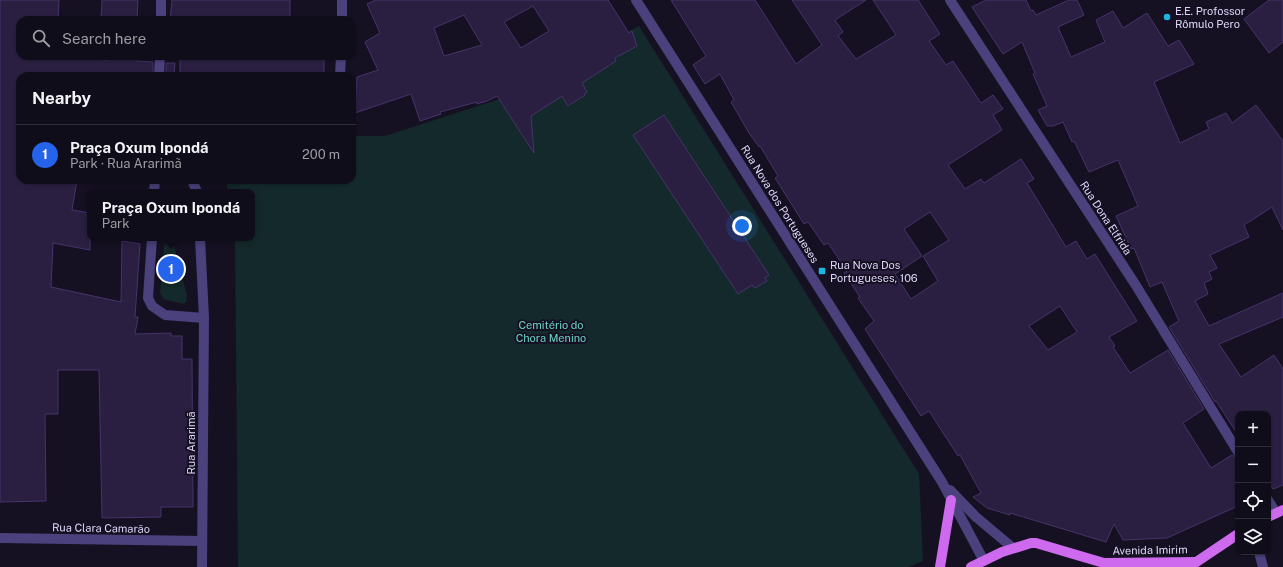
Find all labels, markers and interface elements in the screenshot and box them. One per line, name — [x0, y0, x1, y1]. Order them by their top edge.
place label: E.E. Profossor Rômulo Pero — [1175, 5, 1245, 30]
marker: E.E. Profossor Rômulo Pero — [1162, 12, 1172, 22]
search box — [16, 16, 356, 60]
icon: search — [30, 27, 52, 49]
text: Search here — [62, 30, 146, 47]
text: Nearby — [32, 88, 91, 108]
text: Praça Oxum Ipondá — [70, 139, 209, 156]
street label: Rua Nova dos Portugueses — [739, 143, 821, 265]
text: 1 — [42, 147, 48, 162]
text: 200 m — [302, 147, 340, 162]
text: Park · Rua Ararimã — [70, 156, 182, 171]
street label: Rua Dona Elfrida — [1078, 179, 1134, 257]
popup — [87, 189, 255, 241]
text: Praça Oxum Ipondá — [102, 199, 240, 216]
text: Park — [102, 216, 129, 231]
your location — [732, 216, 752, 236]
pin: 1 — [158, 254, 184, 284]
place label: Rua Nova Dos Portugueses, 106 — [830, 259, 918, 284]
marker: Rua Nova Dos Portugueses, 106 — [817, 266, 827, 276]
park label: Cemitério do Chora Menino — [516, 319, 586, 344]
street label: Rua Ararimã — [185, 411, 197, 475]
map controls — [1235, 411, 1271, 555]
button: + — [1235, 411, 1271, 447]
button: − — [1235, 447, 1271, 483]
button: locate — [1235, 483, 1271, 519]
button: layers — [1235, 519, 1271, 555]
street label: Rua Clara Camarão — [52, 521, 150, 535]
street label: Avenida Imirim — [1112, 543, 1188, 557]

